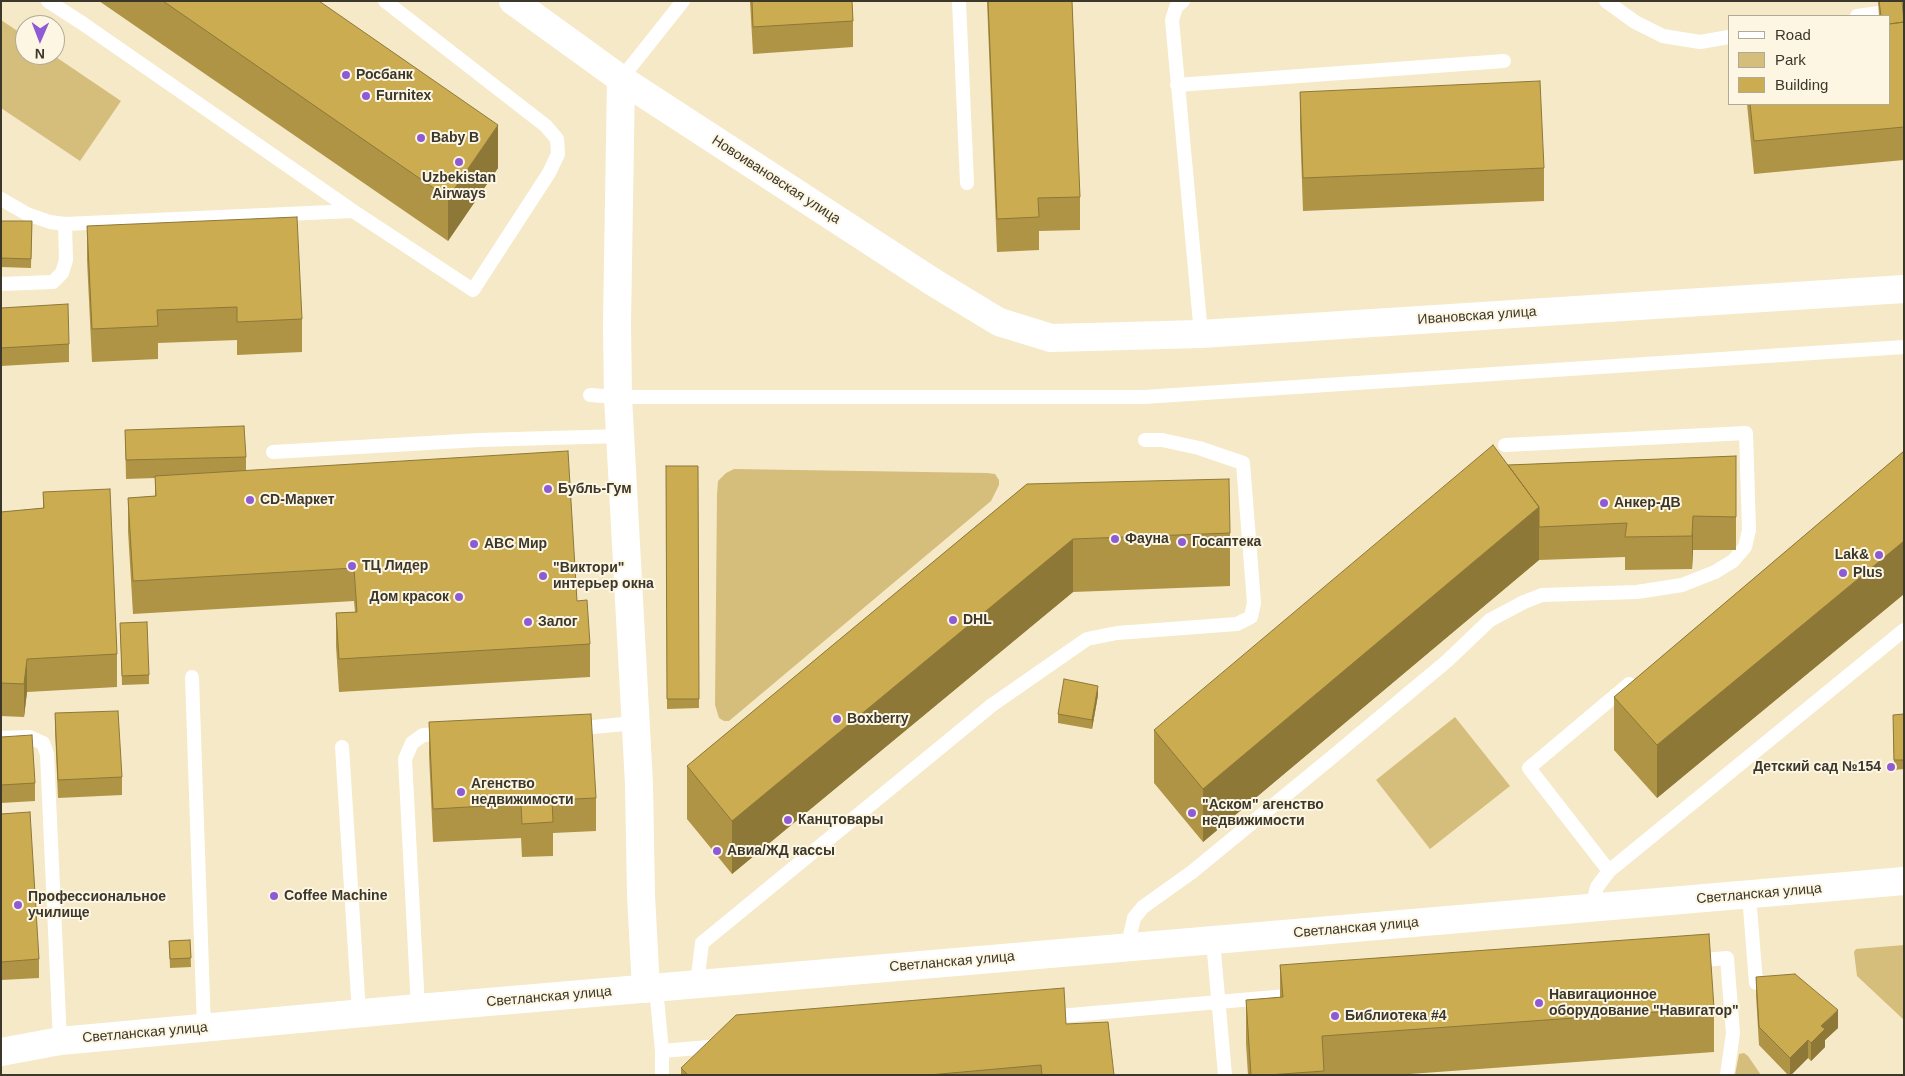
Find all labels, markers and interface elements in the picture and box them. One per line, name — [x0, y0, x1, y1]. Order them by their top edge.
north arrow — [15, 15, 65, 65]
legend — [1728, 15, 1890, 105]
text: Road — [1775, 26, 1811, 43]
text: N — [35, 46, 45, 62]
text: Park — [1775, 51, 1806, 68]
place label: Росбанк — [356, 67, 413, 83]
marker: Росбанк — [340, 69, 352, 81]
text: Building — [1775, 76, 1828, 93]
place label: Furnitex — [376, 88, 431, 104]
marker: Furnitex — [360, 90, 372, 102]
place label: Baby B — [431, 130, 479, 146]
marker: Baby B — [415, 132, 427, 144]
street label: Новоивановская улица — [709, 132, 843, 228]
marker: Uzbekistan Airways — [453, 156, 465, 168]
place label: Uzbekistan Airways — [422, 170, 496, 202]
street label: Ивановская улица — [1417, 303, 1537, 329]
place label: Бубль-Гум — [558, 481, 631, 497]
marker: Бубль-Гум — [542, 483, 554, 495]
place label: CD-Маркет — [260, 492, 335, 508]
marker: CD-Маркет — [244, 494, 256, 506]
place label: Анкер-ДВ — [1614, 495, 1681, 511]
marker: Анкер-ДВ — [1598, 497, 1610, 509]
place label: Фауна — [1125, 531, 1169, 547]
marker: Фауна — [1109, 533, 1121, 545]
place label: Госаптека — [1192, 534, 1261, 550]
place label: ABC Мир — [484, 536, 547, 552]
marker: Госаптека — [1176, 536, 1188, 548]
marker: ABC Мир — [468, 538, 480, 550]
place label: Lak& — [1835, 547, 1869, 563]
marker: Lak& — [1873, 549, 1885, 561]
place label: ТЦ Лидер — [362, 558, 428, 574]
marker: ТЦ Лидер — [346, 560, 358, 572]
place label: "Виктори" интерьер окна — [553, 560, 654, 592]
place label: Plus — [1853, 565, 1883, 581]
marker: Plus — [1837, 567, 1849, 579]
marker: "Виктори" интерьер окна — [537, 570, 549, 582]
place label: Дом красок — [370, 589, 449, 605]
marker: Дом красок — [453, 591, 465, 603]
place label: DHL — [963, 612, 992, 628]
place label: Залог — [538, 614, 578, 630]
marker: DHL — [947, 614, 959, 626]
marker: Залог — [522, 616, 534, 628]
place label: Boxberry — [847, 711, 908, 727]
marker: Boxberry — [831, 713, 843, 725]
place label: Детский сад №154 — [1753, 759, 1881, 775]
marker: Детский сад №154 — [1885, 761, 1897, 773]
place label: Агенство недвижимости — [471, 776, 574, 809]
marker: Агенство недвижимости — [455, 786, 467, 798]
place label: "Аском" агенство недвижимости — [1202, 797, 1324, 830]
marker: "Аском" агенство недвижимости — [1186, 807, 1198, 819]
place label: Канцтовары — [798, 812, 884, 828]
marker: Канцтовары — [782, 814, 794, 826]
place label: Авиа/ЖД кассы — [727, 843, 835, 859]
marker: Авиа/ЖД кассы — [711, 845, 723, 857]
street label: Светланская улица — [1696, 880, 1822, 908]
place label: Coffee Machine — [284, 888, 387, 904]
place label: Профессиональное училище — [28, 889, 166, 922]
marker: Coffee Machine — [268, 890, 280, 902]
marker: Профессиональное училище — [12, 899, 24, 911]
street label: Светланская улица — [1293, 914, 1419, 942]
street label: Светланская улица — [889, 948, 1015, 976]
street label: Светланская улица — [486, 983, 612, 1011]
place label: Навигационное оборудование "Навигатор" — [1549, 987, 1739, 1020]
marker: Навигационное оборудование "Навигатор" — [1533, 997, 1545, 1009]
place label: Библиотека #4 — [1345, 1008, 1447, 1024]
marker: Библиотека #4 — [1329, 1010, 1341, 1022]
street label: Светланская улица — [82, 1019, 208, 1047]

